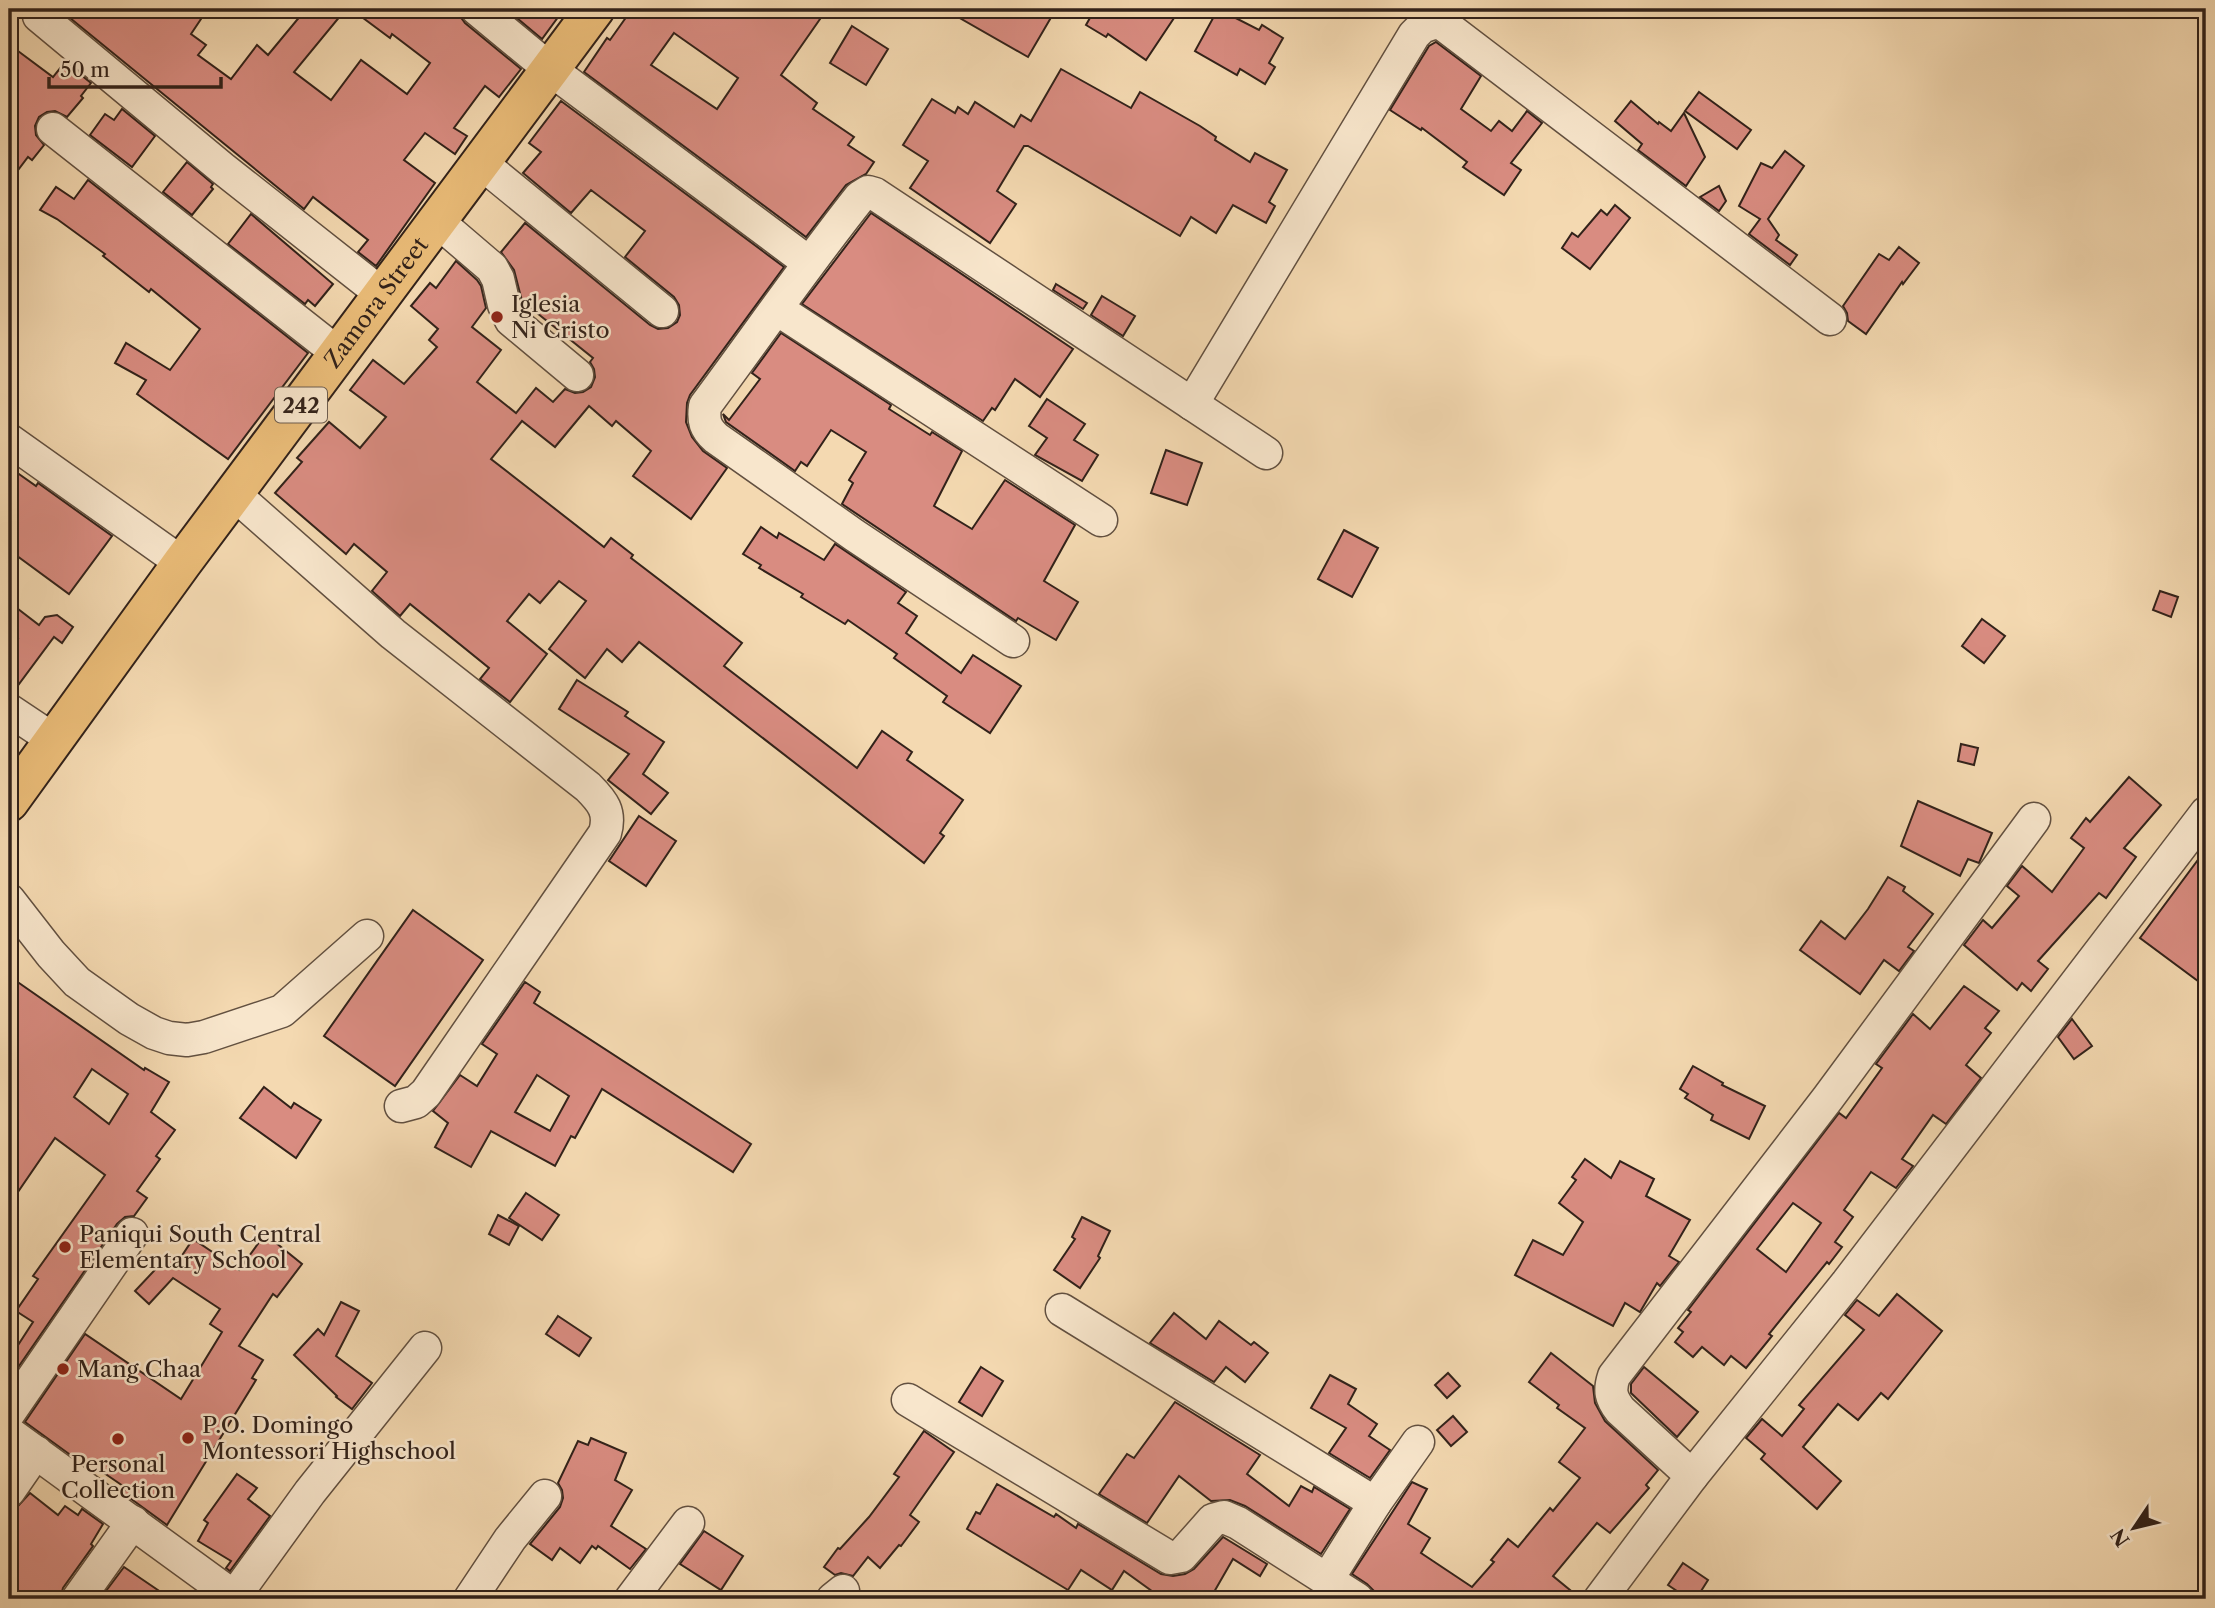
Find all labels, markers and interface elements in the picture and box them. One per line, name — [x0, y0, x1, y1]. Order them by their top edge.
scale bar — [49, 46, 220, 90]
text: 50 m — [60, 57, 110, 82]
street label: Zamora Street — [318, 232, 434, 373]
place label: Iglesia Ni Cristo — [511, 290, 610, 344]
marker: Iglesia Ni Cristo — [489, 309, 505, 325]
road number: 242 — [275, 388, 327, 422]
place label: Paniqui South Central Elementary School — [79, 1220, 321, 1274]
marker: Paniqui South Central Elementary School — [57, 1239, 73, 1255]
place label: Mang Chaa — [77, 1355, 202, 1383]
marker: Mang Chaa — [55, 1361, 71, 1377]
place label: P.O. Domingo Montessori Highschool — [202, 1411, 456, 1465]
marker: P.O. Domingo Montessori Highschool — [180, 1430, 196, 1446]
marker: Personal Collection — [110, 1431, 126, 1447]
place label: Personal Collection — [61, 1450, 175, 1504]
north arrow — [2100, 1492, 2170, 1562]
text: N — [2106, 1524, 2135, 1551]

